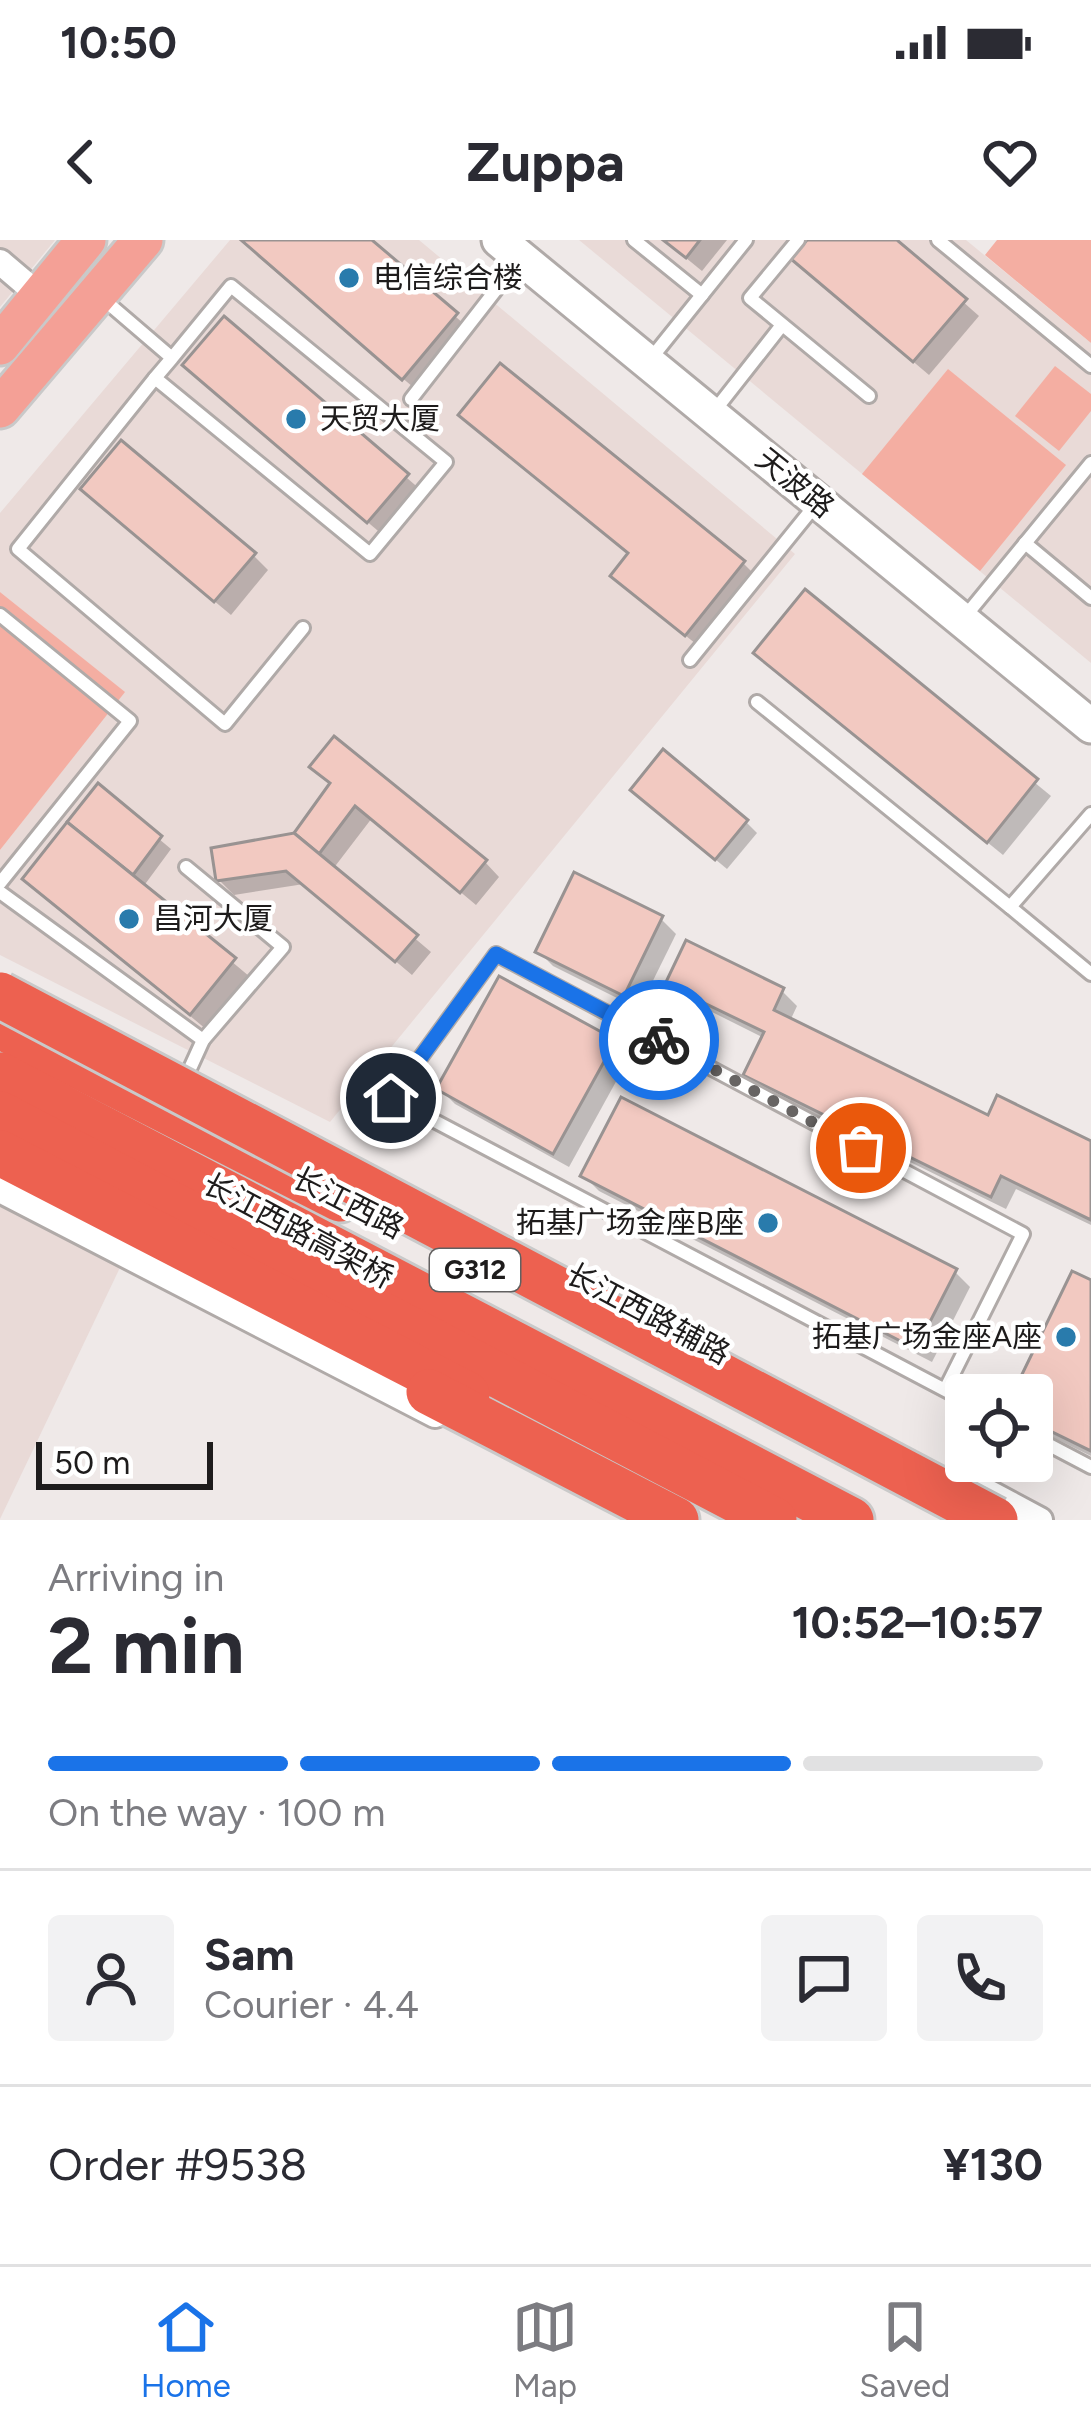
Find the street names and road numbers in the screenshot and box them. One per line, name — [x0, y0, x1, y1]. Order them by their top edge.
street label: 天波路 — [749, 440, 842, 525]
street label: 长江西路 — [286, 1159, 410, 1246]
street label: 长江西路高架桥 — [197, 1165, 400, 1296]
road number: G312 — [430, 1249, 520, 1291]
street label: 长江西路辅路 — [560, 1255, 736, 1372]

